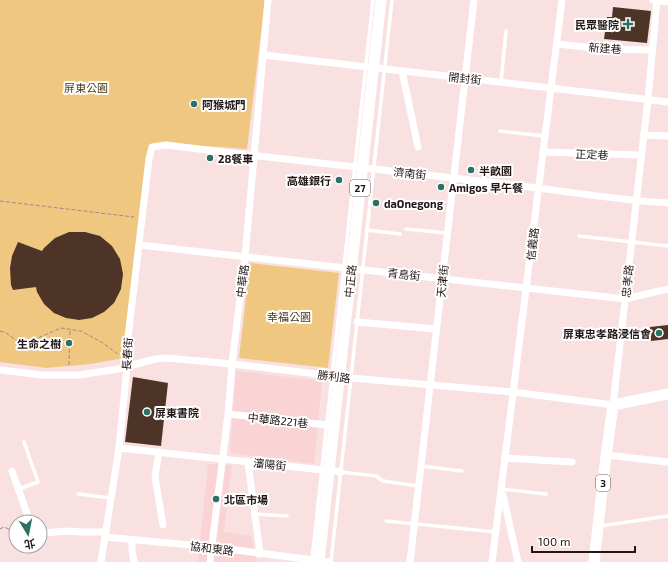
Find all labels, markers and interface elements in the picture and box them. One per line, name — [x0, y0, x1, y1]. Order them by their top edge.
place label: 民眾醫院 — [575, 18, 619, 31]
marker: 民眾醫院 — [622, 18, 634, 30]
street label: 新建巷 — [588, 40, 622, 56]
street label: 開封街 — [448, 70, 482, 86]
park label: 屏東公園 — [64, 81, 108, 94]
place label: 阿猴城門 — [202, 98, 246, 111]
marker: 阿猴城門 — [189, 99, 199, 109]
street label: 正定巷 — [575, 147, 609, 161]
place label: 28餐車 — [218, 152, 253, 165]
marker: 28餐車 — [205, 153, 215, 163]
place label: 半畝園 — [479, 164, 512, 177]
street label: 濟南街 — [393, 165, 427, 181]
marker: 半畝園 — [466, 165, 476, 175]
place label: 高雄銀行 — [287, 174, 331, 187]
marker: 高雄銀行 — [334, 175, 344, 185]
road number: 27 — [350, 180, 370, 196]
place label: Amigos 早午餐 — [449, 181, 523, 194]
marker: Amigos 早午餐 — [436, 182, 446, 192]
place label: daOnegong — [384, 197, 444, 210]
marker: daOnegong — [371, 198, 381, 208]
street label: 信義路 — [524, 227, 540, 261]
street label: 中華路 — [234, 264, 250, 298]
street label: 中正路 — [342, 264, 358, 298]
street label: 天津街 — [434, 264, 450, 298]
street label: 忠孝路 — [619, 264, 635, 298]
street label: 青島街 — [387, 266, 421, 282]
park label: 幸福公園 — [267, 310, 311, 323]
place label: 屏東忠孝路浸信會 — [563, 327, 651, 340]
marker: 屏東忠孝路浸信會 — [654, 328, 664, 338]
place label: 生命之樹 — [17, 337, 61, 350]
street label: 長春街 — [119, 337, 135, 371]
marker: 生命之樹 — [64, 338, 74, 348]
street label: 勝利路 — [317, 368, 351, 384]
place label: 屏東書院 — [155, 406, 199, 419]
marker: 屏東書院 — [142, 407, 152, 417]
street label: 中華路221巷 — [247, 410, 309, 430]
street label: 瀋陽街 — [253, 456, 287, 472]
road number: 3 — [596, 475, 610, 491]
place label: 北區市場 — [224, 493, 268, 506]
marker: 北區市場 — [211, 494, 221, 504]
north arrow — [8, 514, 48, 554]
scale bar — [532, 528, 635, 554]
text: 100 m — [538, 534, 570, 548]
text: 北 — [23, 537, 36, 552]
street label: 協和東路 — [189, 539, 235, 557]

